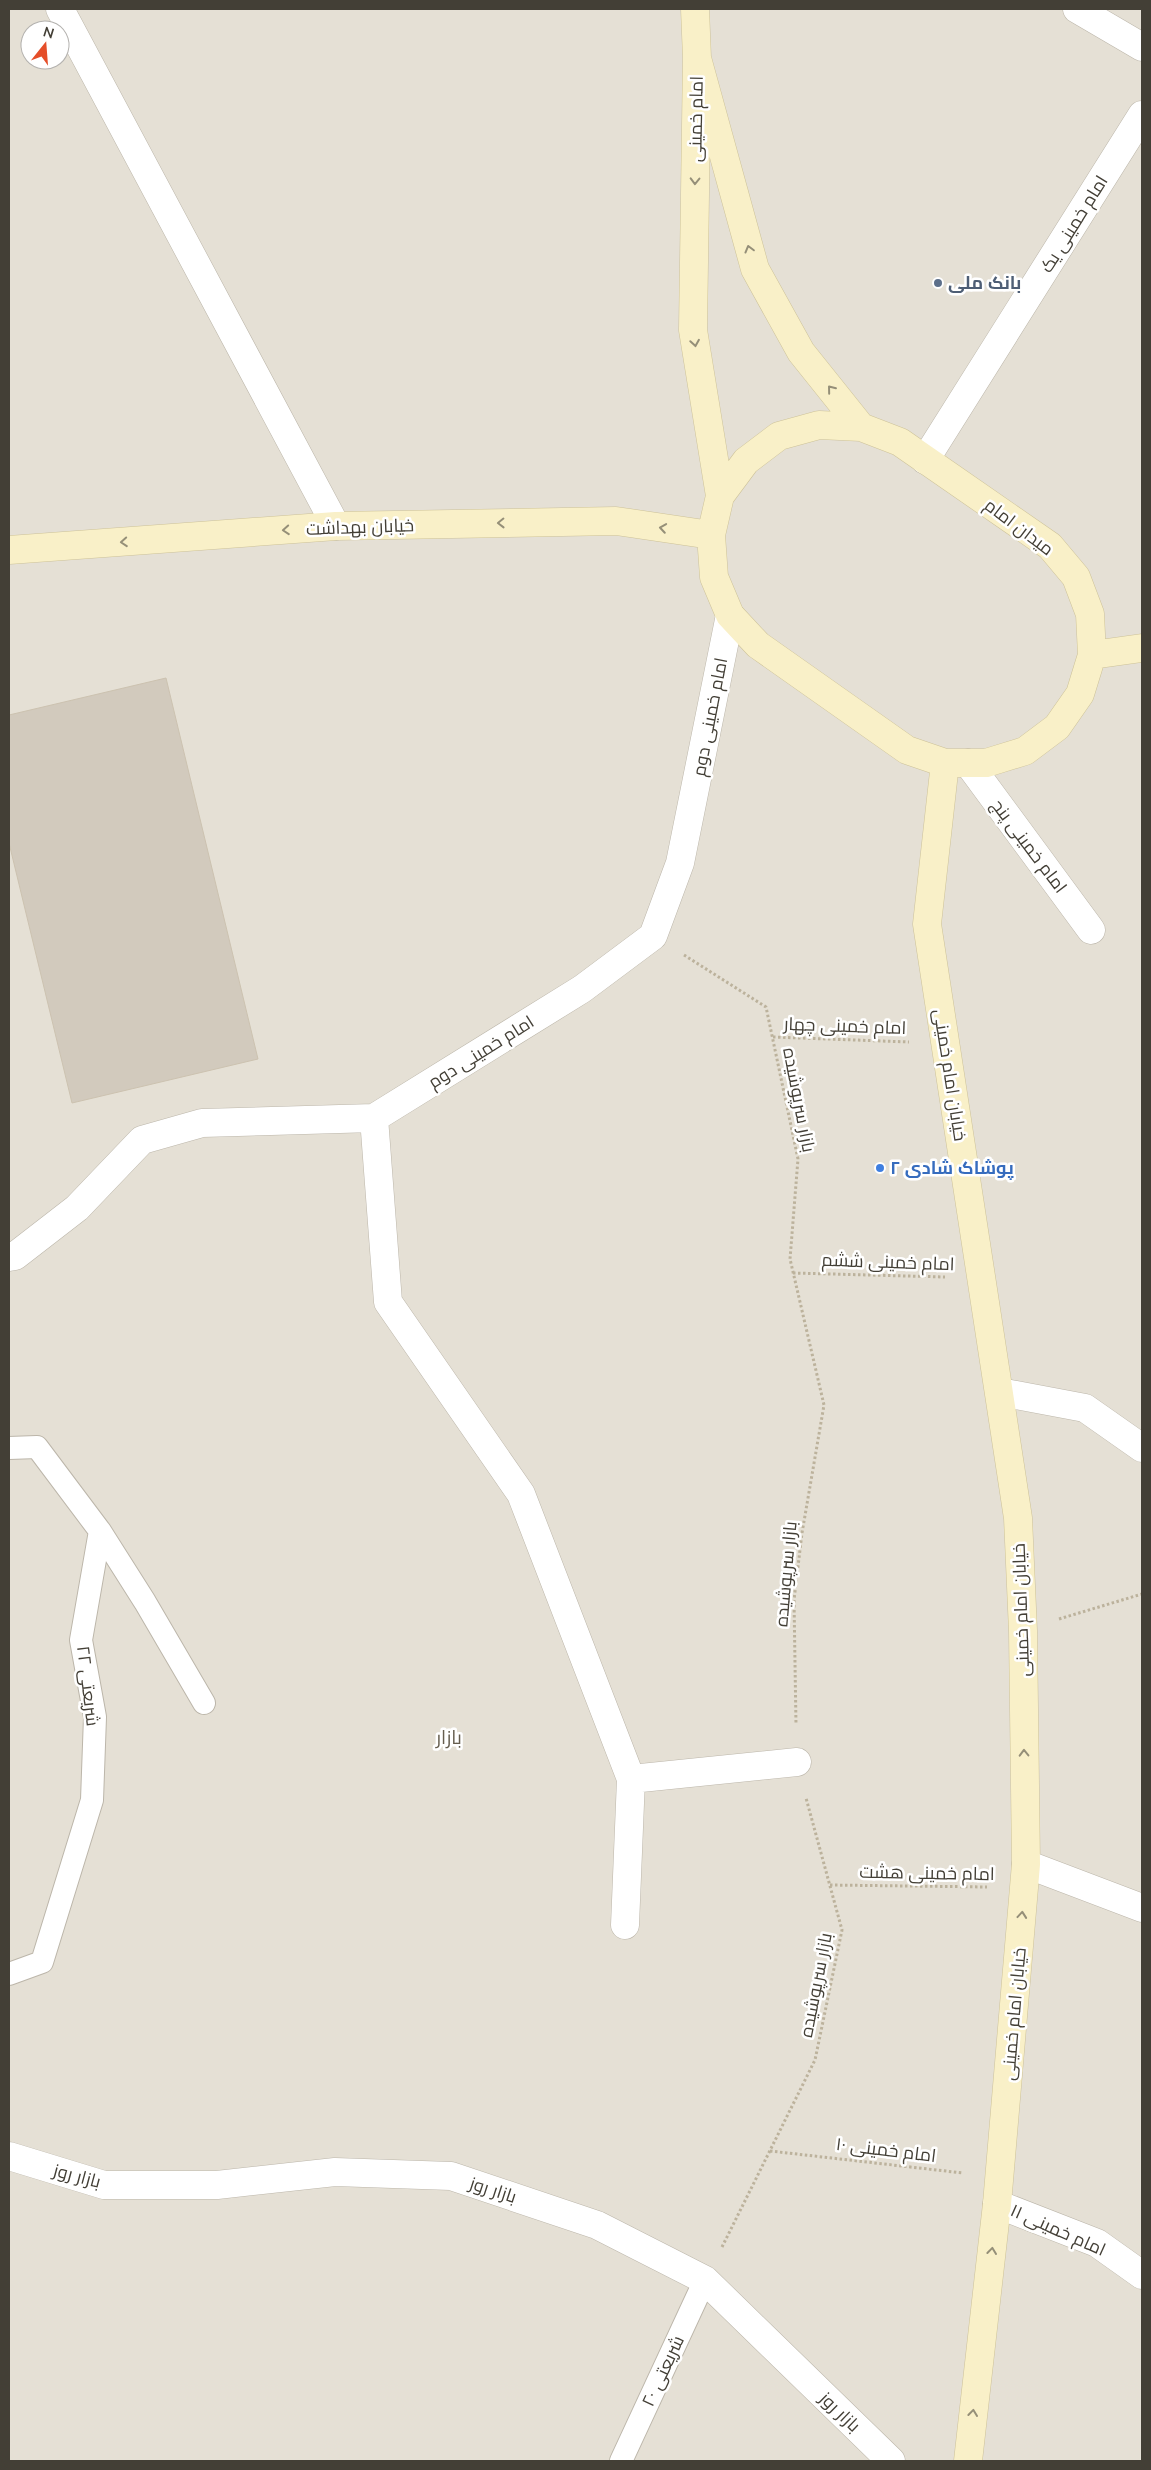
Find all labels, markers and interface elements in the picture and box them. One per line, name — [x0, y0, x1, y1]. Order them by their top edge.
north arrow — [20, 20, 70, 70]
text: N — [41, 22, 56, 44]
street label: امام خمینی — [683, 76, 709, 162]
street label: امام خمینی یک — [1035, 171, 1113, 277]
one-way arrow — [690, 177, 700, 185]
one-way arrow — [745, 246, 755, 254]
place label: بانک ملی — [948, 271, 1021, 295]
marker: بانک ملی — [932, 277, 944, 289]
one-way arrow — [689, 338, 699, 347]
one-way arrow — [827, 385, 836, 394]
street label: میدان امام — [979, 493, 1059, 561]
street label: خیابان بهداشت — [306, 513, 414, 541]
one-way arrow — [497, 518, 504, 528]
one-way arrow — [659, 523, 667, 533]
one-way arrow — [282, 524, 290, 535]
one-way arrow — [120, 536, 128, 547]
street label: امام خمینی دوم — [687, 655, 733, 779]
street label: امام خمینی پنج — [986, 794, 1072, 898]
street label: خیابان امام خمینی — [928, 1007, 972, 1143]
street label: امام خمینی دوم — [423, 1010, 539, 1094]
street label: امام خمینی چهار — [782, 1012, 907, 1040]
street label: بازار سرپوشیده — [777, 1046, 821, 1154]
place label: پوشاک شادی ۲ — [890, 1156, 1014, 1180]
marker: پوشاک شادی ۲ — [874, 1162, 886, 1174]
street label: امام خمینی ششم — [821, 1248, 955, 1276]
street label: بازار سرپوشیده — [769, 1520, 803, 1628]
street label: خیابان امام خمینی — [1007, 1543, 1035, 1677]
street label: شریعتی ۲۲ — [71, 1644, 105, 1728]
district label: بازار — [435, 1725, 462, 1751]
one-way arrow — [1019, 1749, 1030, 1757]
street label: امام خمینی هشت — [859, 1860, 995, 1886]
one-way arrow — [1016, 1911, 1027, 1919]
street label: بازار سرپوشیده — [794, 1931, 838, 2039]
street label: خیابان امام خمینی — [996, 1946, 1032, 2082]
street label: امام خمینی ۱۰ — [834, 2132, 938, 2168]
street label: بازار روز — [50, 2158, 103, 2194]
street label: بازار روز — [465, 2171, 520, 2209]
street label: امام خمینی ۱۱ — [1007, 2198, 1109, 2262]
one-way arrow — [986, 2247, 997, 2255]
street label: شریعتی ۲۰ — [636, 2331, 690, 2411]
street label: بازار روز — [814, 2386, 866, 2437]
one-way arrow — [967, 2409, 978, 2417]

